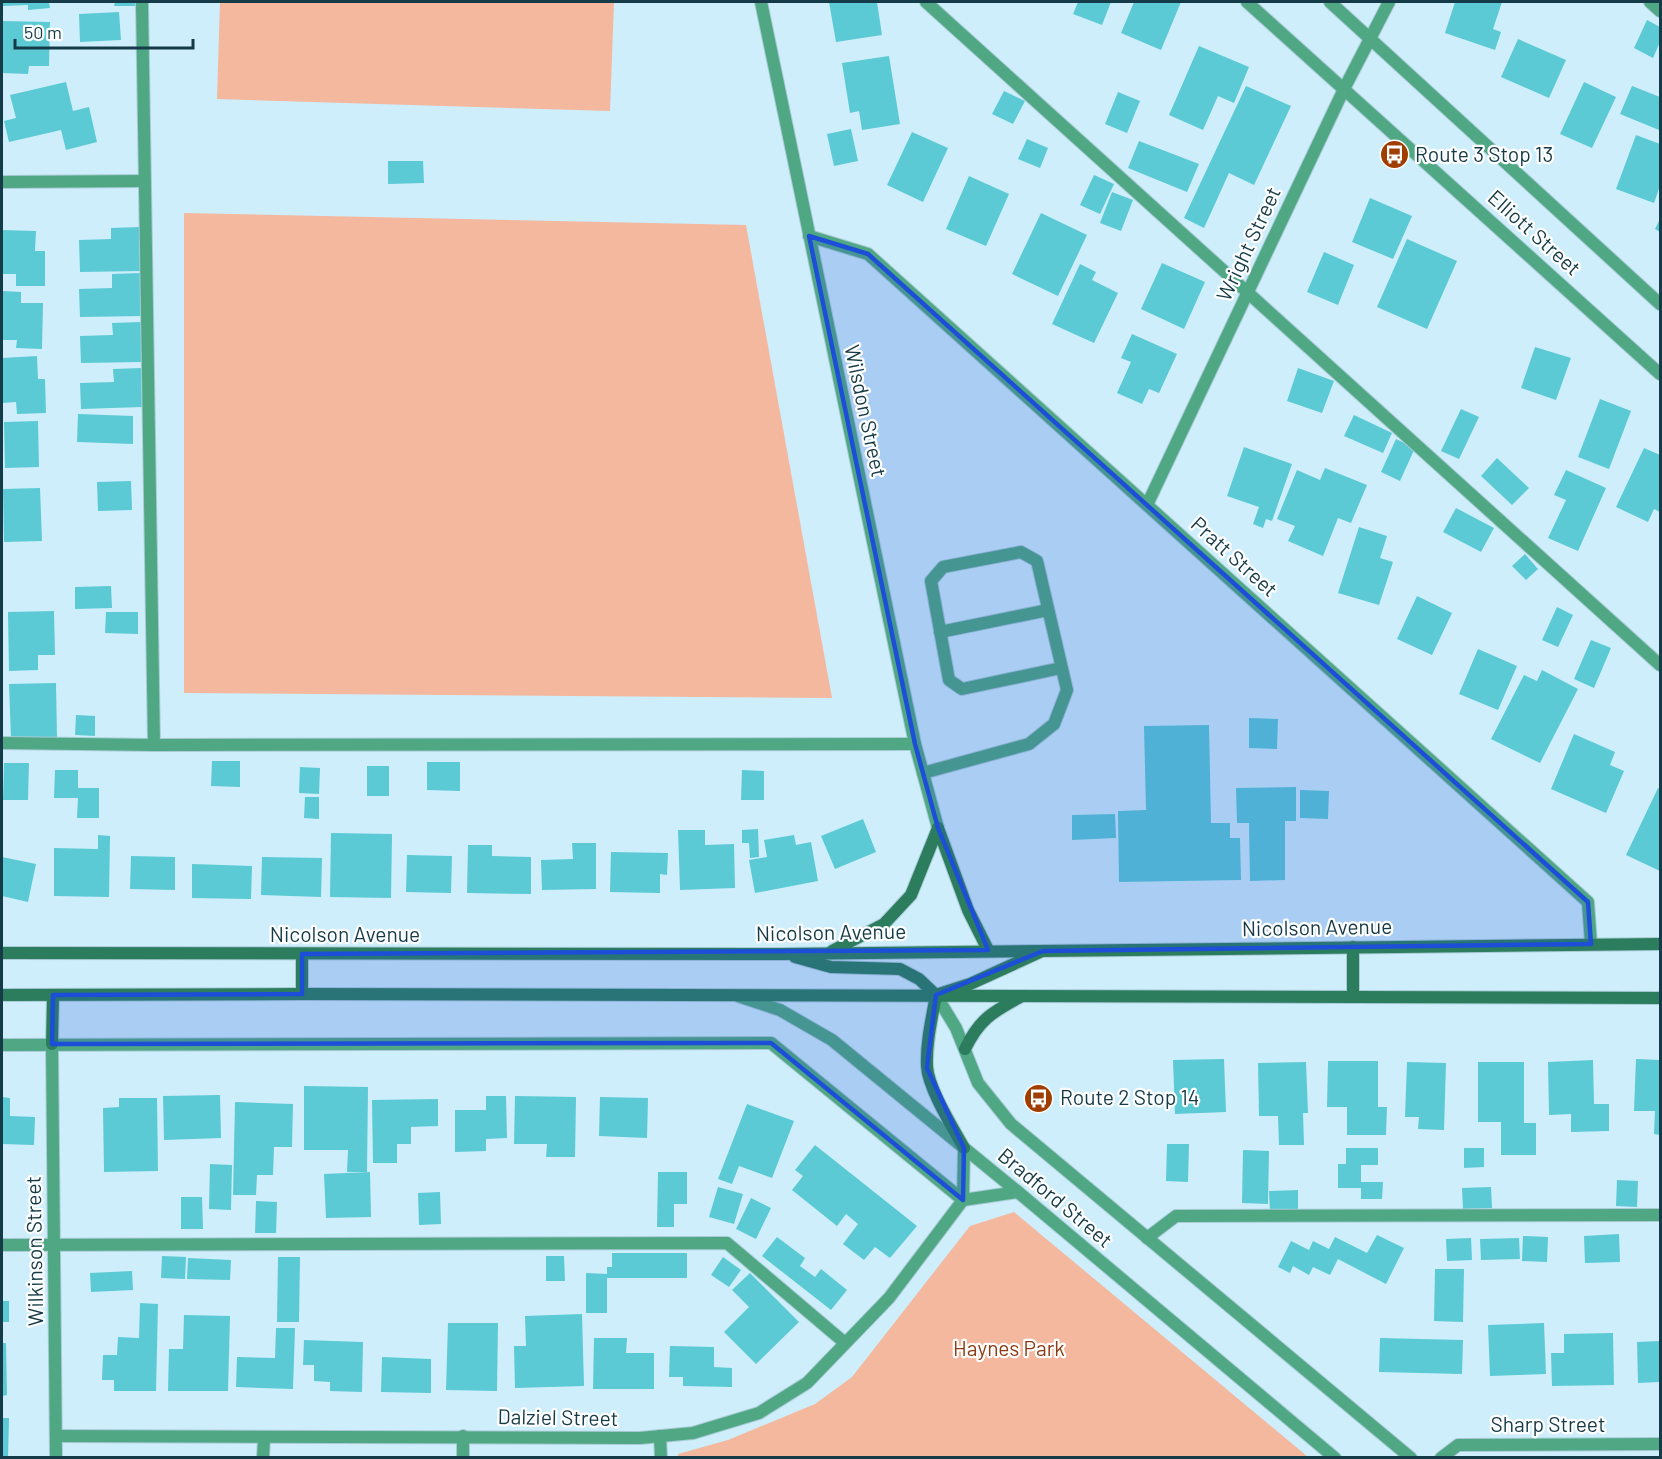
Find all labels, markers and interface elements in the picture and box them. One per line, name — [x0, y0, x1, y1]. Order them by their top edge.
scale bar — [15, 12, 194, 50]
text: 50 m — [24, 21, 62, 43]
bus stop icon: Route 3 Stop 13 — [1378, 139, 1410, 171]
place label: Route 3 Stop 13 — [1415, 141, 1553, 166]
street label: Wright Street — [1210, 182, 1285, 304]
street label: Elliott Street — [1484, 184, 1586, 280]
street label: Wilsdon Street — [840, 342, 893, 479]
street label: Pratt Street — [1187, 511, 1283, 601]
street label: Nicolson Avenue — [1242, 913, 1392, 940]
street label: Nicolson Avenue — [756, 918, 906, 945]
street label: Nicolson Avenue — [270, 921, 420, 946]
bus stop icon: Route 2 Stop 14 — [1023, 1082, 1055, 1114]
place label: Route 2 Stop 14 — [1060, 1084, 1199, 1109]
street label: Bradford Street — [994, 1142, 1118, 1252]
street label: Wilkinson Street — [20, 1176, 47, 1326]
park label: Haynes Park — [953, 1335, 1065, 1360]
street label: Dalziel Street — [497, 1403, 619, 1430]
street label: Sharp Street — [1490, 1411, 1606, 1436]

